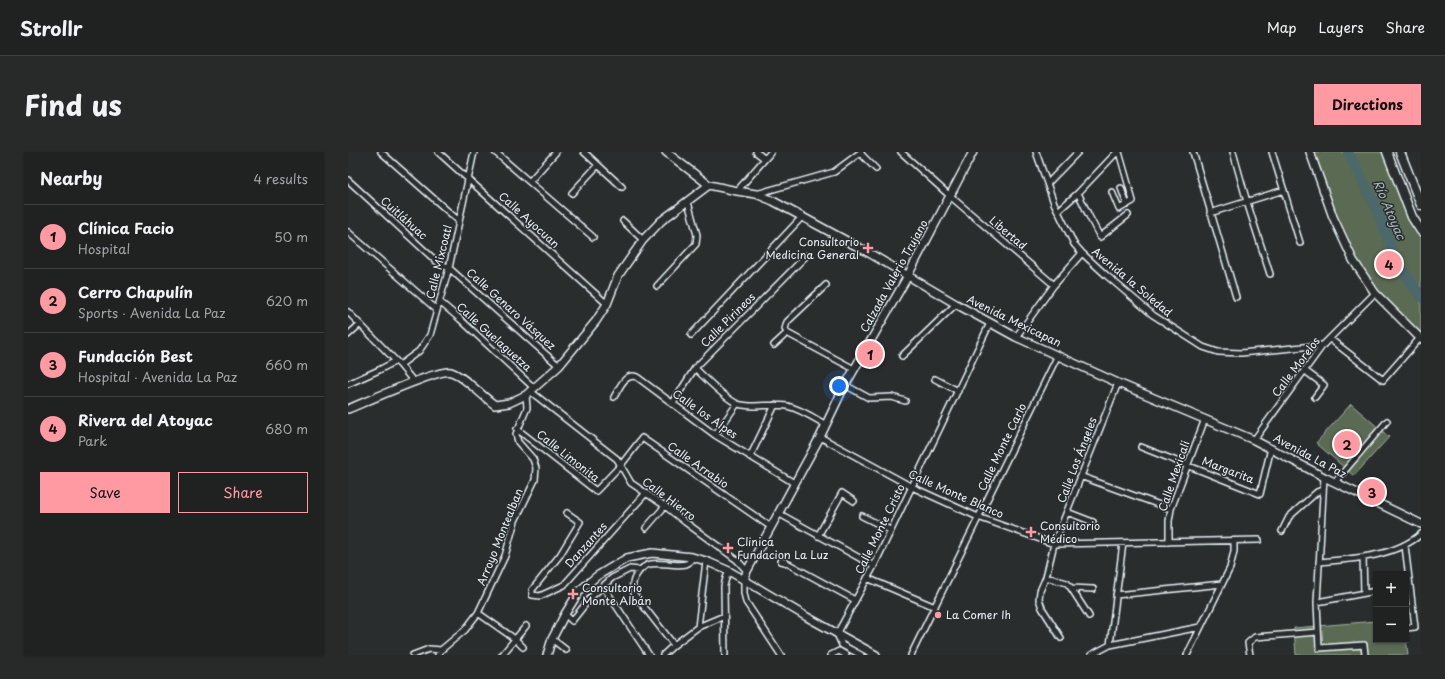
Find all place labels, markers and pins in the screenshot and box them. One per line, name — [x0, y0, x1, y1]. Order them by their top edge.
place label: Consultorio Medicina General — [765, 233, 859, 263]
marker: Consultorio Medicina General — [862, 242, 874, 254]
pin: 4 — [1376, 249, 1402, 279]
pin: 1 — [857, 339, 883, 369]
pin: 2 — [1334, 429, 1360, 459]
pin: 3 — [1359, 477, 1385, 507]
place label: Consultorio Médico — [1040, 517, 1100, 547]
marker: Consultorio Médico — [1025, 526, 1037, 538]
place label: Clinica Fundacion La Luz — [737, 533, 828, 563]
marker: Clinica Fundacion La Luz — [722, 542, 734, 554]
place label: Consultorio Monte Albán — [582, 579, 651, 609]
marker: Consultorio Monte Albán — [567, 588, 579, 600]
place label: La Comer Ih — [946, 606, 1011, 623]
marker: La Comer Ih — [933, 610, 943, 620]

